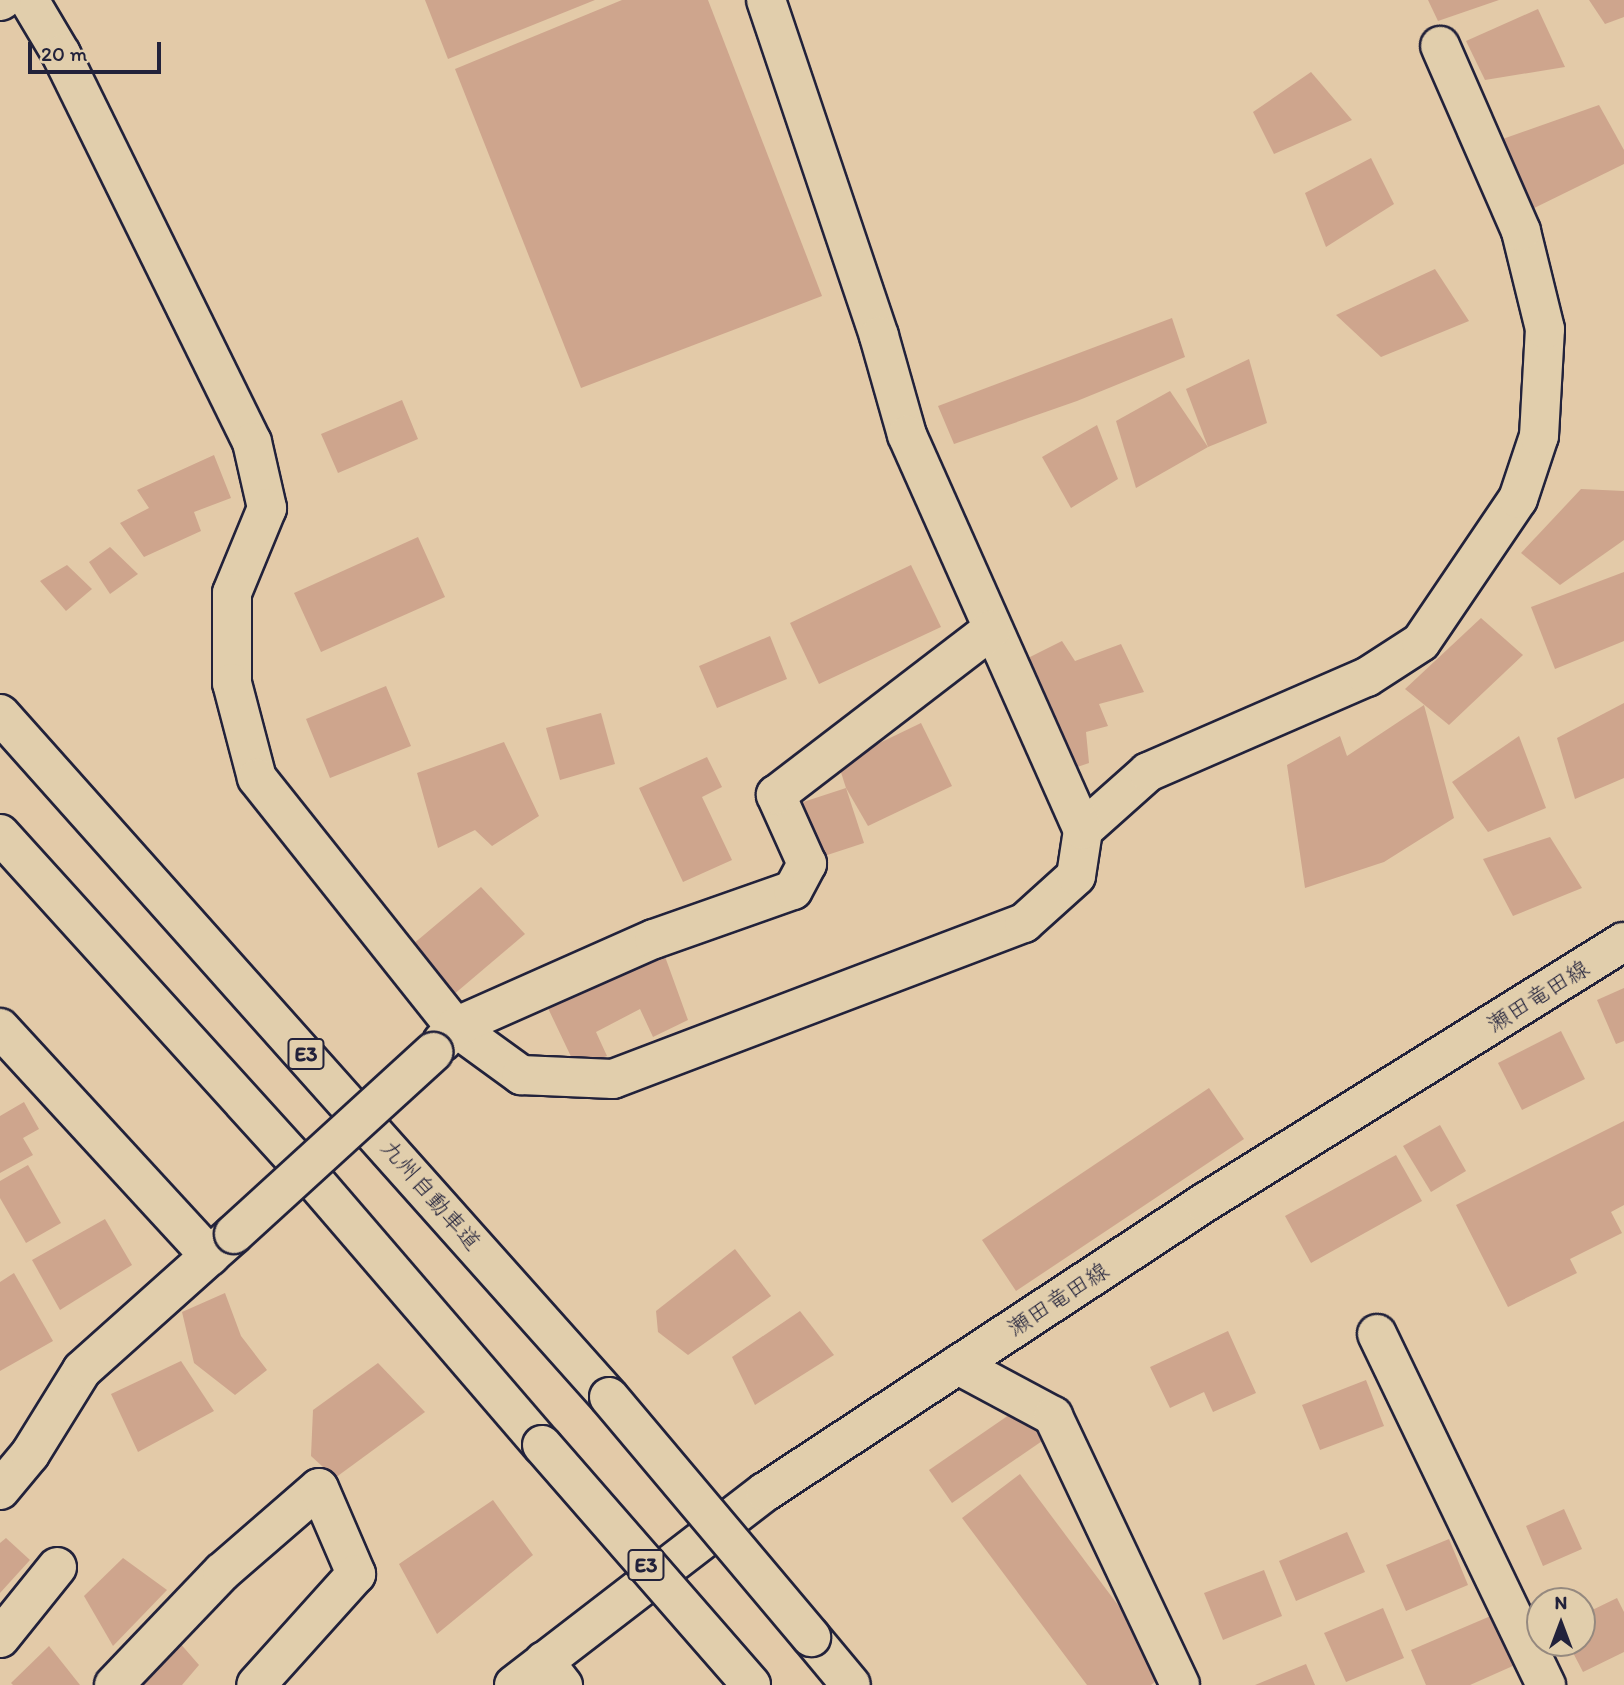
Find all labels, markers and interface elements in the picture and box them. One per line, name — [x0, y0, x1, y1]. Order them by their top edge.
scale bar — [32, 28, 164, 72]
text: 20 m — [41, 41, 87, 66]
street label: 瀬田竜田線 — [1482, 954, 1594, 1038]
road number: E3 — [287, 1036, 325, 1072]
street label: 九州自動車道 — [375, 1134, 487, 1256]
street label: 瀬田竜田線 — [1002, 1256, 1114, 1342]
road number: E3 — [627, 1548, 665, 1582]
north arrow — [1526, 1587, 1596, 1657]
text: N — [1555, 1591, 1567, 1614]

